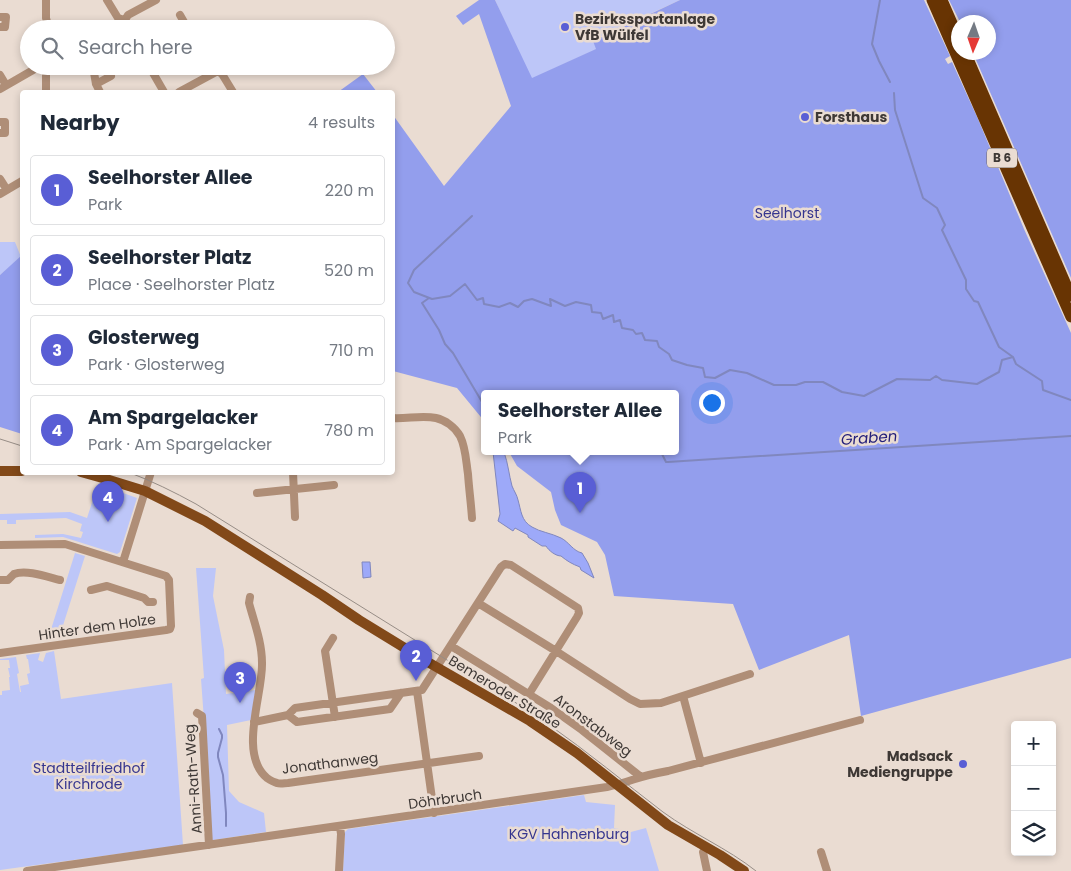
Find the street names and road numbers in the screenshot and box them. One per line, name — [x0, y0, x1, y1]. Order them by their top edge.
road number: B 6 — [987, 148, 1017, 168]
street label: Hinter dem Holze — [37, 609, 157, 645]
street label: Bemeroder Straße — [445, 650, 565, 734]
street label: Aronstabweg — [550, 689, 636, 761]
street label: Anni-Rath-Weg — [179, 723, 207, 835]
street label: Jonathanweg — [281, 747, 379, 779]
street label: Döhrbruch — [407, 784, 483, 814]

